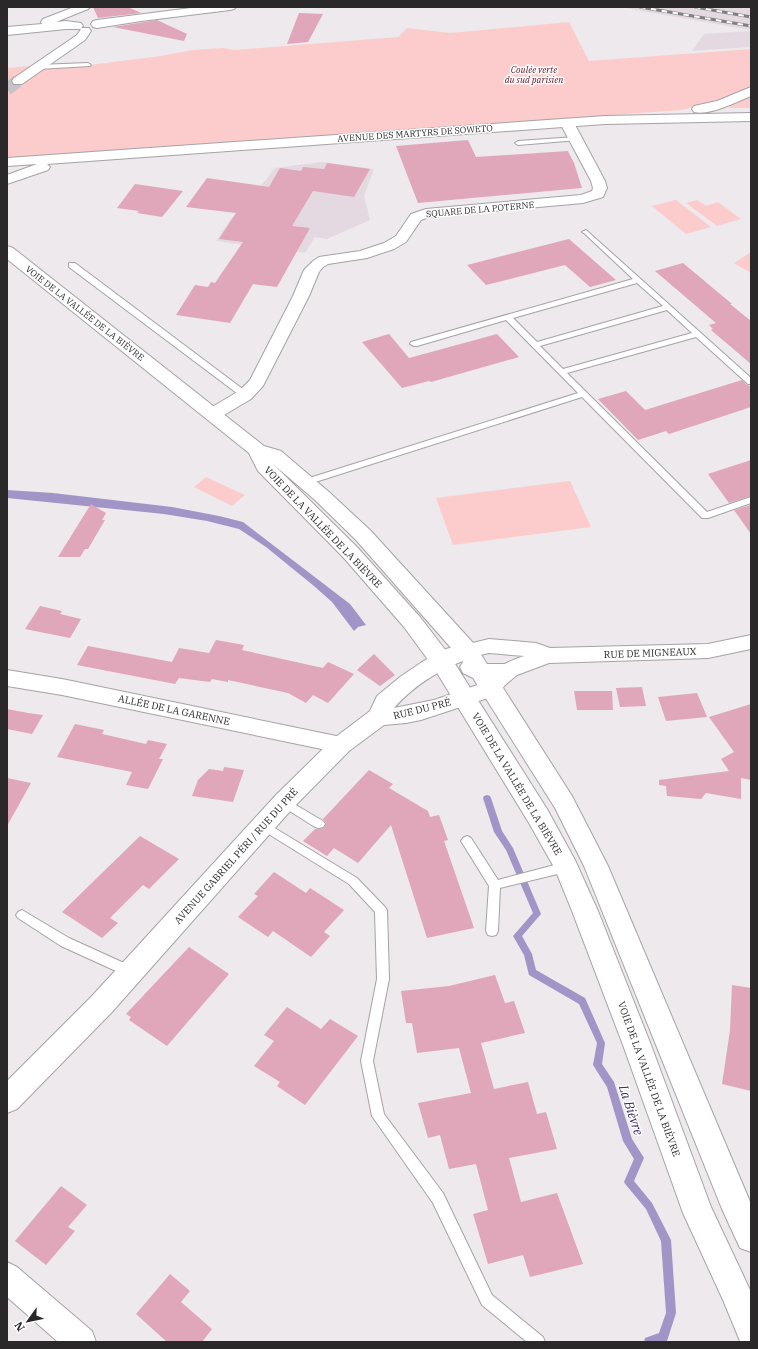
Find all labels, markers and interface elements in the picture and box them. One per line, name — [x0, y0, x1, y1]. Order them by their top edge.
park label: Coulée verte du sud parisien — [505, 64, 563, 85]
street label: AVENUE DES MARTYRS DE SOWETO — [337, 122, 493, 144]
street label: SQUARE DE LA POTERNE — [425, 199, 535, 219]
street label: VOIE DE LA VALLÉE DE LA BIÈVRE — [23, 262, 147, 363]
street label: VOIE DE LA VALLÉE DE LA BIÈVRE — [261, 463, 385, 591]
street label: RUE DE MIGNEAUX — [603, 645, 697, 661]
street label: ALLÉE DE LA GARENNE — [117, 692, 231, 728]
street label: RUE DU PRÉ — [392, 696, 452, 722]
street label: VOIE DE LA VALLÉE DE LA BIÈVRE — [469, 710, 565, 858]
street label: AVENUE GABRIEL PÉRI / RUE DU PRÉ — [171, 785, 301, 927]
street label: VOIE DE LA VALLÉE DE LA BIÈVRE — [615, 1000, 683, 1158]
water label: La Bièvre — [615, 1082, 647, 1137]
north arrow — [8, 1301, 48, 1341]
text: N — [11, 1319, 28, 1334]

